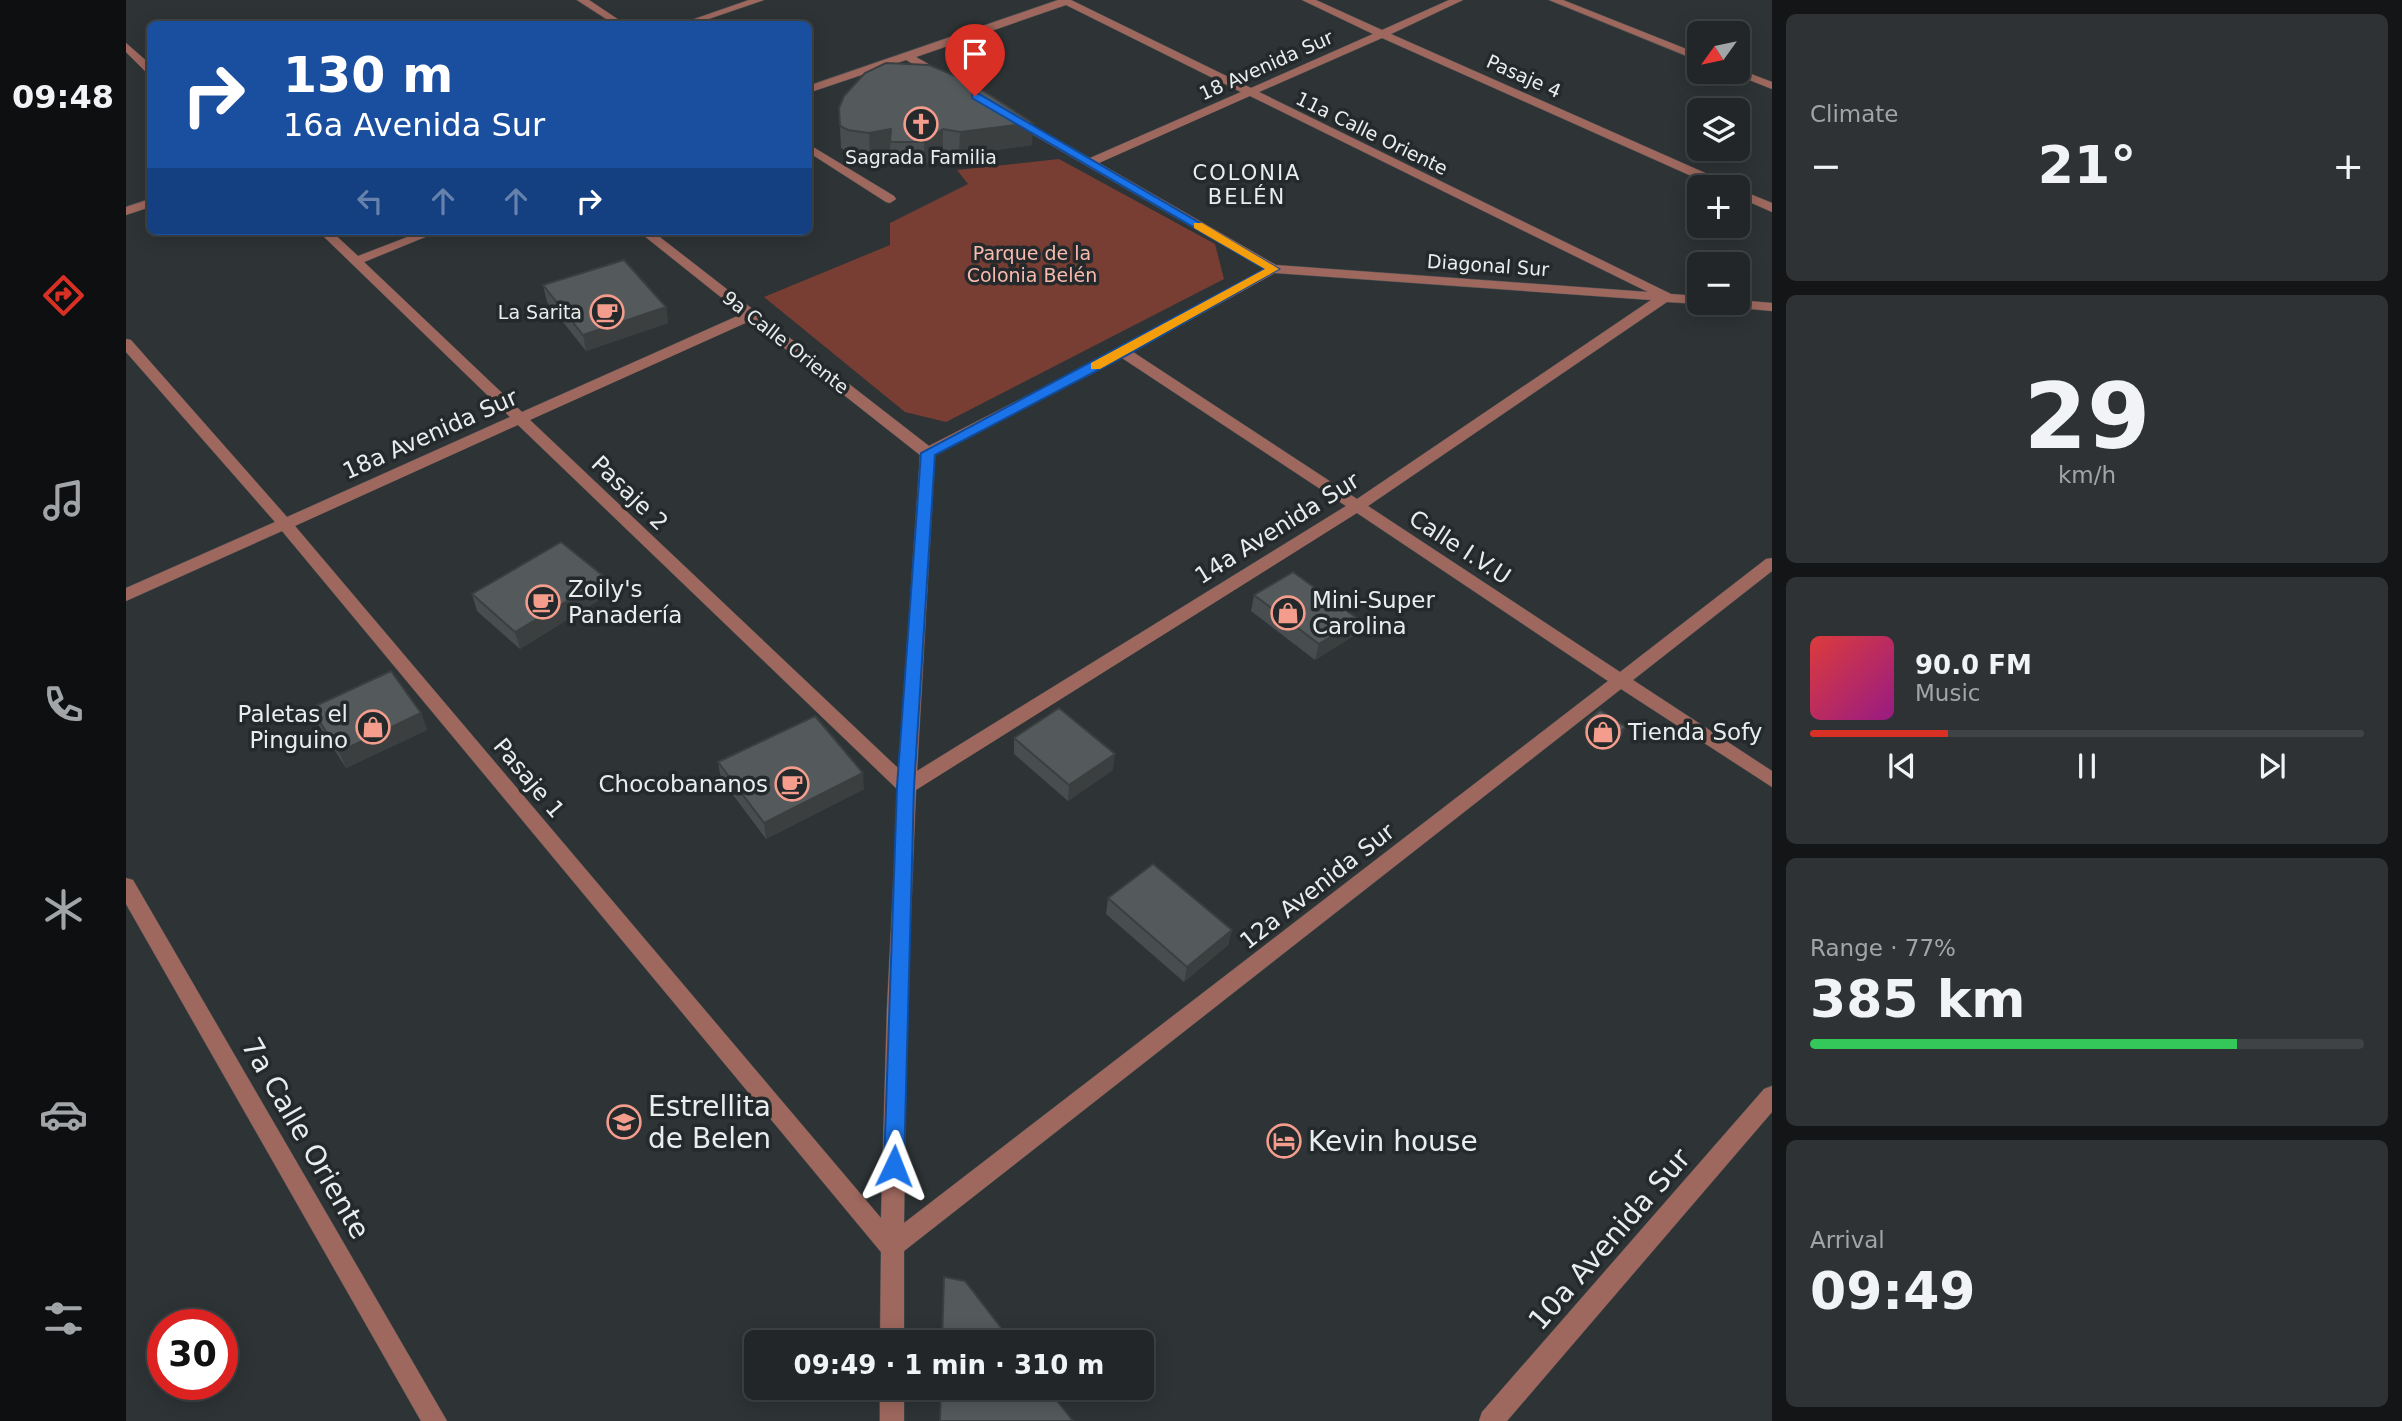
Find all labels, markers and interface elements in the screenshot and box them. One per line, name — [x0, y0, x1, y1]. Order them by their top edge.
north arrow — [1687, 21, 1750, 84]
map controls — [1687, 21, 1750, 315]
pin — [945, 24, 1005, 96]
street label: 18 Avenida Sur — [1196, 26, 1336, 104]
icon: arrive — [956, 35, 994, 73]
text: 130 m — [283, 47, 453, 104]
icon: right — [168, 49, 259, 140]
street label: Pasaje 4 — [1483, 50, 1565, 102]
text: 09:48 — [12, 78, 114, 116]
street label: 11a Calle Oriente — [1293, 87, 1451, 179]
button: layers — [1687, 98, 1750, 161]
text: Climate — [1810, 101, 1899, 127]
church icon: Sagrada Familia — [902, 105, 940, 143]
text: 16a Avenida Sur — [283, 106, 545, 144]
text: 21° — [2038, 135, 2136, 195]
text: − — [1810, 144, 1842, 188]
text: + — [2332, 144, 2364, 188]
place label: Sagrada Familia — [845, 146, 997, 168]
district label: COLONIA BELÉN — [1193, 161, 1301, 209]
button: + — [1687, 175, 1750, 238]
icon: left — [351, 182, 389, 220]
icon: ahead — [424, 182, 462, 220]
icon: ahead — [497, 182, 535, 220]
icon: right — [570, 182, 608, 220]
park label: Parque de la Colonia Belén — [967, 242, 1097, 286]
street label: Diagonal Sur — [1426, 250, 1550, 280]
button: − — [1687, 252, 1750, 315]
icon: directions — [39, 271, 88, 320]
street label: 9a Calle Oriente — [719, 286, 853, 398]
cafe icon: La Sarita — [588, 293, 626, 331]
place label: La Sarita — [498, 301, 582, 323]
text: 29 — [2024, 364, 2150, 469]
street label: 18a Avenida Sur — [339, 384, 522, 484]
street label: Pasaje 2 — [587, 450, 673, 536]
text: km/h — [2058, 462, 2116, 488]
street label: 14a Avenida Sur — [1190, 467, 1364, 589]
icon: music — [39, 476, 88, 525]
street label: Calle I.V.U — [1405, 505, 1515, 589]
place label: Zoily's Panadería — [568, 576, 682, 628]
cafe icon: Zoily's Panadería — [524, 583, 562, 621]
place label: Mini-Super Carolina — [1312, 587, 1435, 639]
shop icon: Mini-Super Carolina — [1269, 594, 1307, 632]
text: 90.0 FM — [1915, 650, 2032, 680]
icon: phone — [39, 680, 88, 729]
text: Music — [1915, 680, 1980, 706]
place label: Paletas el Pinguino — [238, 701, 348, 753]
shop icon: Paletas el Pinguino — [354, 708, 392, 746]
shop icon: Tienda Sofy — [1584, 713, 1622, 751]
place label: Tienda Sofy — [1627, 719, 1762, 745]
street label: Pasaje 1 — [488, 733, 570, 823]
icon: previous — [1883, 747, 1921, 785]
icon: pause — [2068, 747, 2106, 785]
icon: next — [2253, 747, 2291, 785]
cafe icon: Chocobananos — [773, 765, 811, 803]
place label: Chocobananos — [599, 771, 768, 797]
street label: 12a Avenida Sur — [1235, 817, 1400, 954]
icon: climate — [39, 885, 88, 934]
text: Range · 77% — [1810, 935, 1956, 961]
text: 385 km — [1810, 969, 2025, 1029]
street label: 7a Calle Oriente — [235, 1032, 377, 1245]
icon: car — [39, 1090, 88, 1139]
place label: Estrellita de Belen — [648, 1090, 771, 1155]
school or university icon: Estrellita de Belen — [605, 1103, 643, 1141]
hotel icon: Kevin house — [1265, 1122, 1303, 1160]
place label: Kevin house — [1308, 1125, 1478, 1158]
position arrow — [857, 1129, 931, 1203]
street label: 10a Avenida Sur — [1522, 1142, 1697, 1337]
text: Arrival — [1810, 1227, 1885, 1253]
text: 09:49 — [1810, 1261, 1976, 1321]
icon: filters — [39, 1294, 88, 1343]
speed limit sign: 30 — [147, 1309, 238, 1400]
text: 09:49 · 1 min · 310 m — [794, 1350, 1104, 1380]

